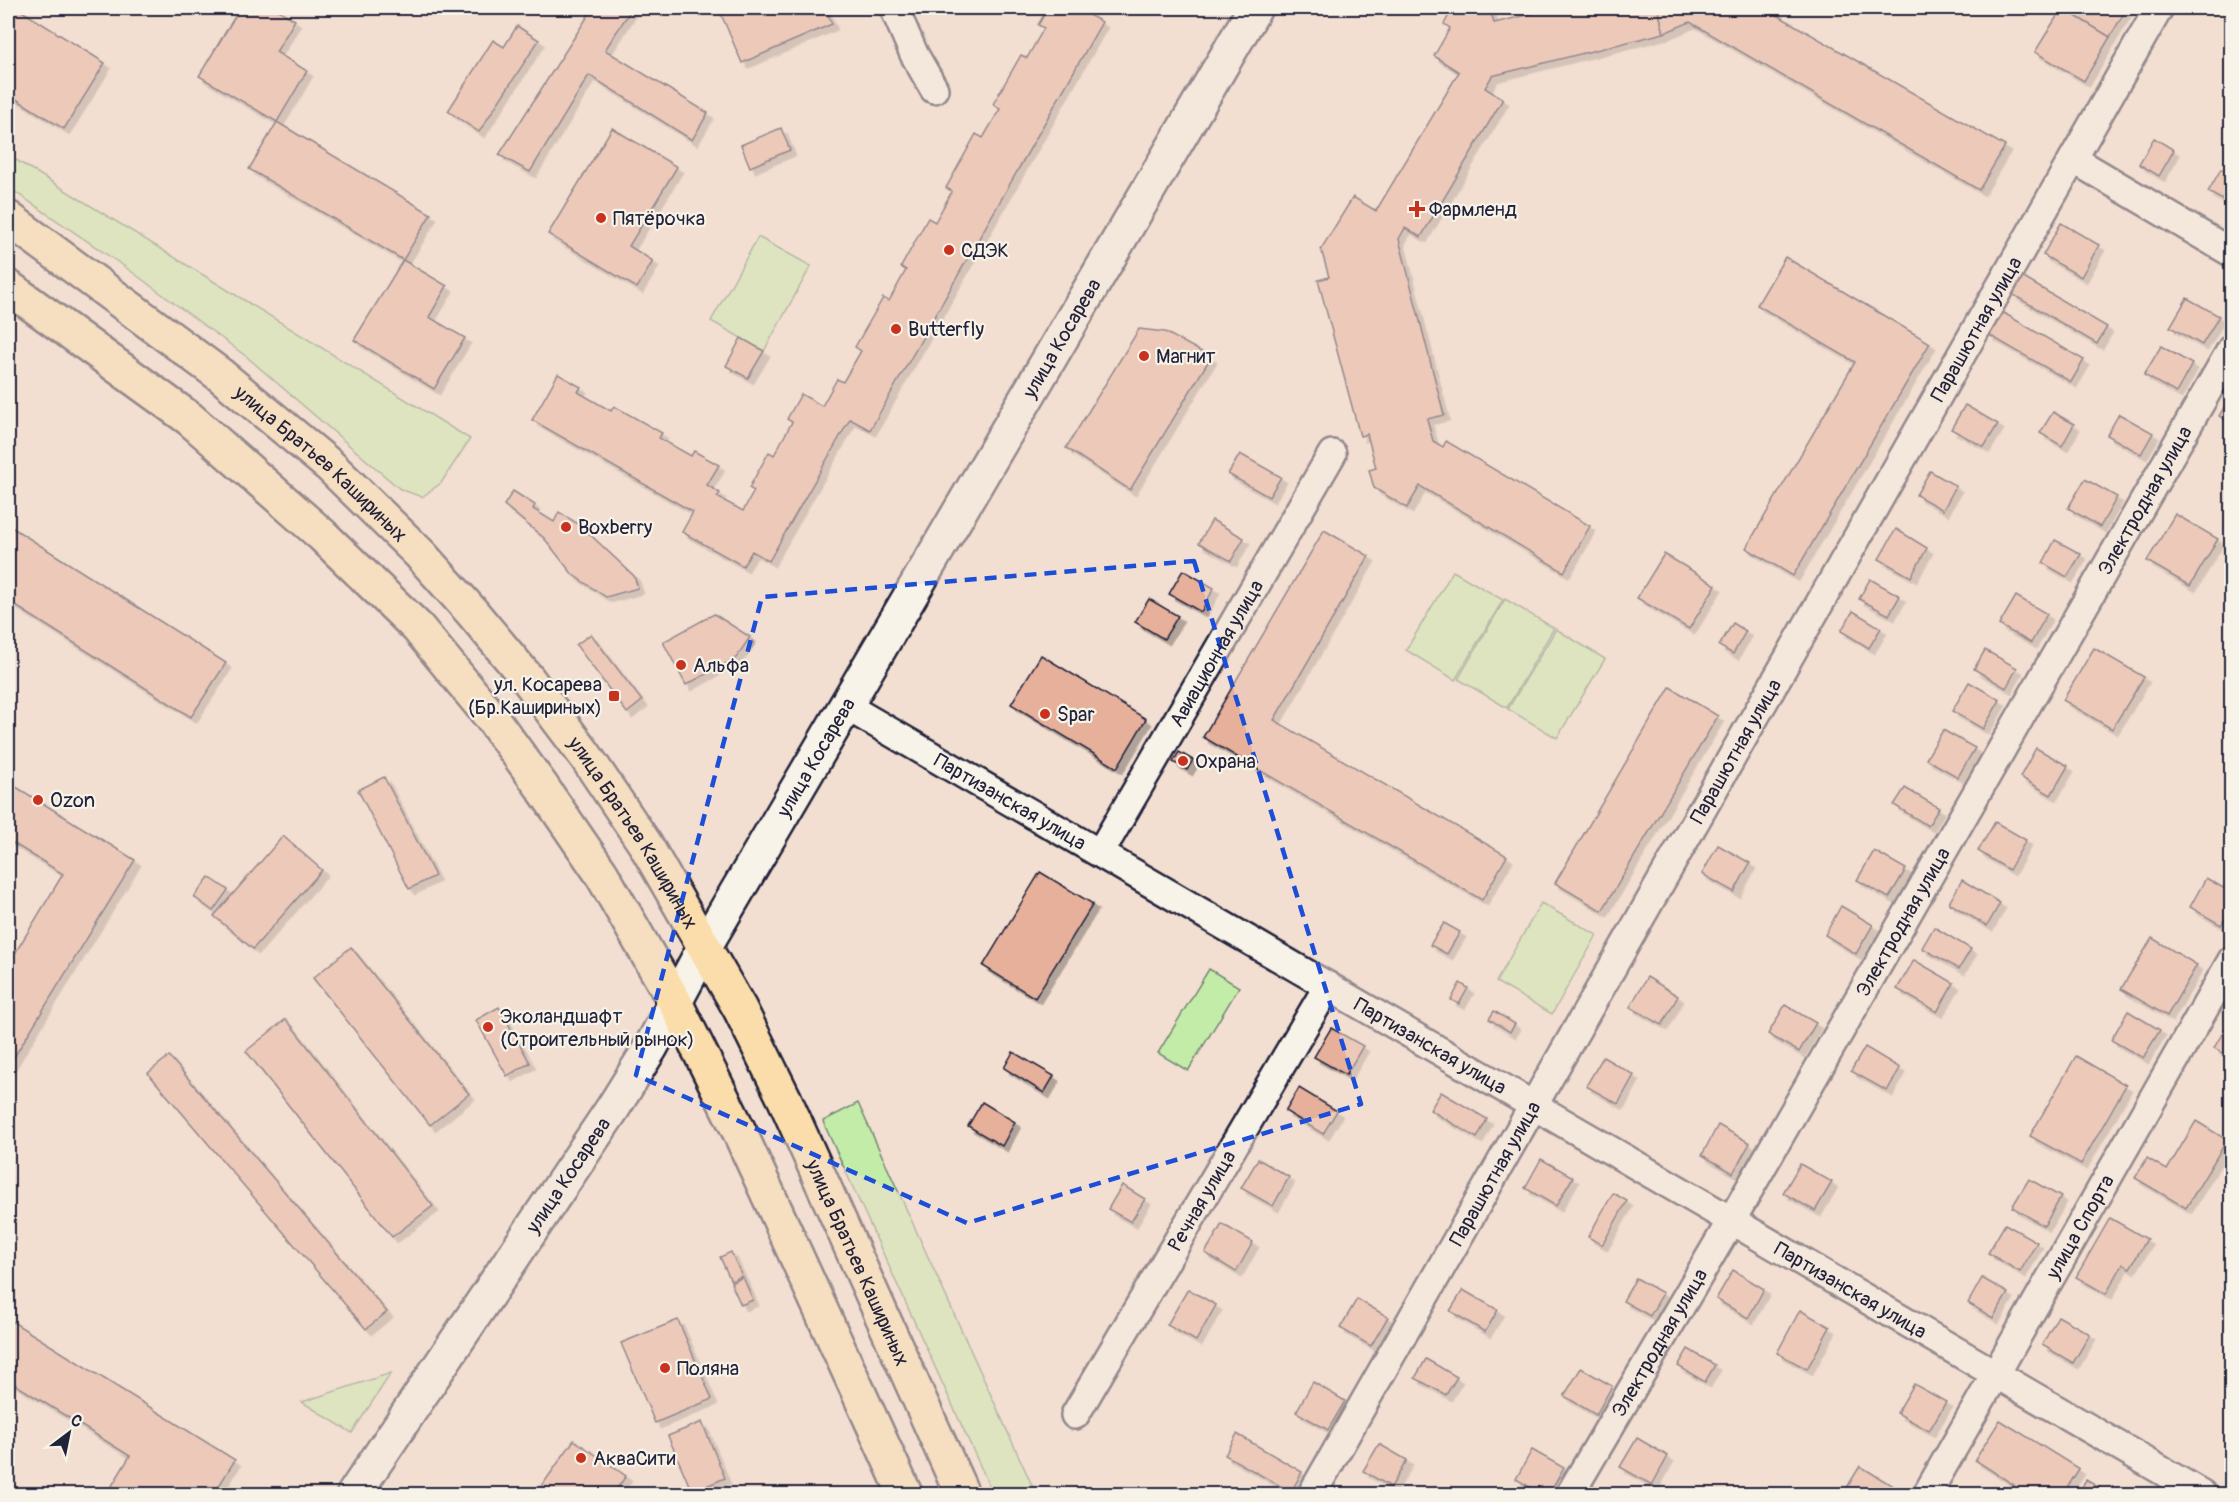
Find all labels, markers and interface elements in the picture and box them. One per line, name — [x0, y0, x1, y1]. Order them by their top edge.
place label: Фармленд — [1429, 197, 1517, 222]
marker: Фармленд — [1410, 202, 1424, 216]
place label: Пятёрочка — [613, 206, 705, 231]
marker: Пятёрочка — [594, 211, 608, 225]
place label: СДЭК — [961, 238, 1009, 263]
marker: СДЭК — [942, 243, 956, 257]
street label: Парашютная улица — [1925, 252, 2027, 406]
street label: улица Косарева — [1016, 274, 1106, 403]
place label: Butterfly — [908, 317, 984, 342]
marker: Butterfly — [889, 322, 903, 336]
place label: Магнит — [1156, 344, 1215, 369]
marker: Магнит — [1137, 349, 1151, 363]
street label: улица Братьев Кашириных — [229, 379, 412, 547]
street label: Электродная улица — [2092, 421, 2197, 579]
place label: Boxberry — [578, 515, 653, 540]
marker: Boxberry — [559, 520, 573, 534]
street label: Авиационная улица — [1164, 575, 1269, 731]
place label: Альфа — [693, 653, 749, 678]
marker: Альфа — [674, 658, 688, 672]
place label: ул. Косарева (Бр.Кашириных) — [468, 672, 602, 720]
street label: Парашютная улица — [1684, 674, 1787, 828]
marker: ул. Косарева (Бр.Кашириных) — [607, 689, 621, 703]
street label: улица Косарева — [770, 693, 860, 822]
place label: Spar — [1057, 702, 1095, 727]
marker: Spar — [1038, 707, 1052, 721]
street label: улица Братьев Кашириных — [562, 730, 704, 933]
street label: Партизанская улица — [930, 747, 1091, 855]
place label: Охрана — [1195, 749, 1256, 774]
marker: Охрана — [1176, 754, 1190, 768]
place label: Ozon — [50, 788, 95, 813]
marker: Ozon — [31, 793, 45, 807]
street label: Электродная улица — [1850, 843, 1955, 1001]
street label: Партизанская улица — [1350, 992, 1511, 1100]
place label: Эколандшафт (Строительный рынок) — [500, 1004, 695, 1052]
marker: Эколандшафт (Строительный рынок) — [481, 1020, 495, 1034]
street label: Парашютная улица — [1444, 1097, 1546, 1250]
street label: улица Косарева — [520, 1112, 616, 1239]
street label: Речная улица — [1162, 1146, 1241, 1255]
street label: улица Братьев Кашириных — [800, 1155, 915, 1369]
street label: улица Спорта — [2040, 1170, 2119, 1284]
street label: Партизанская улица — [1770, 1236, 1931, 1344]
street label: Электродная улица — [1606, 1264, 1713, 1421]
place label: Поляна — [677, 1356, 739, 1381]
marker: Поляна — [658, 1361, 672, 1375]
north arrow — [39, 1403, 99, 1463]
text: С — [67, 1410, 86, 1432]
place label: АкваСити — [593, 1446, 676, 1471]
marker: АкваСити — [574, 1451, 588, 1465]

